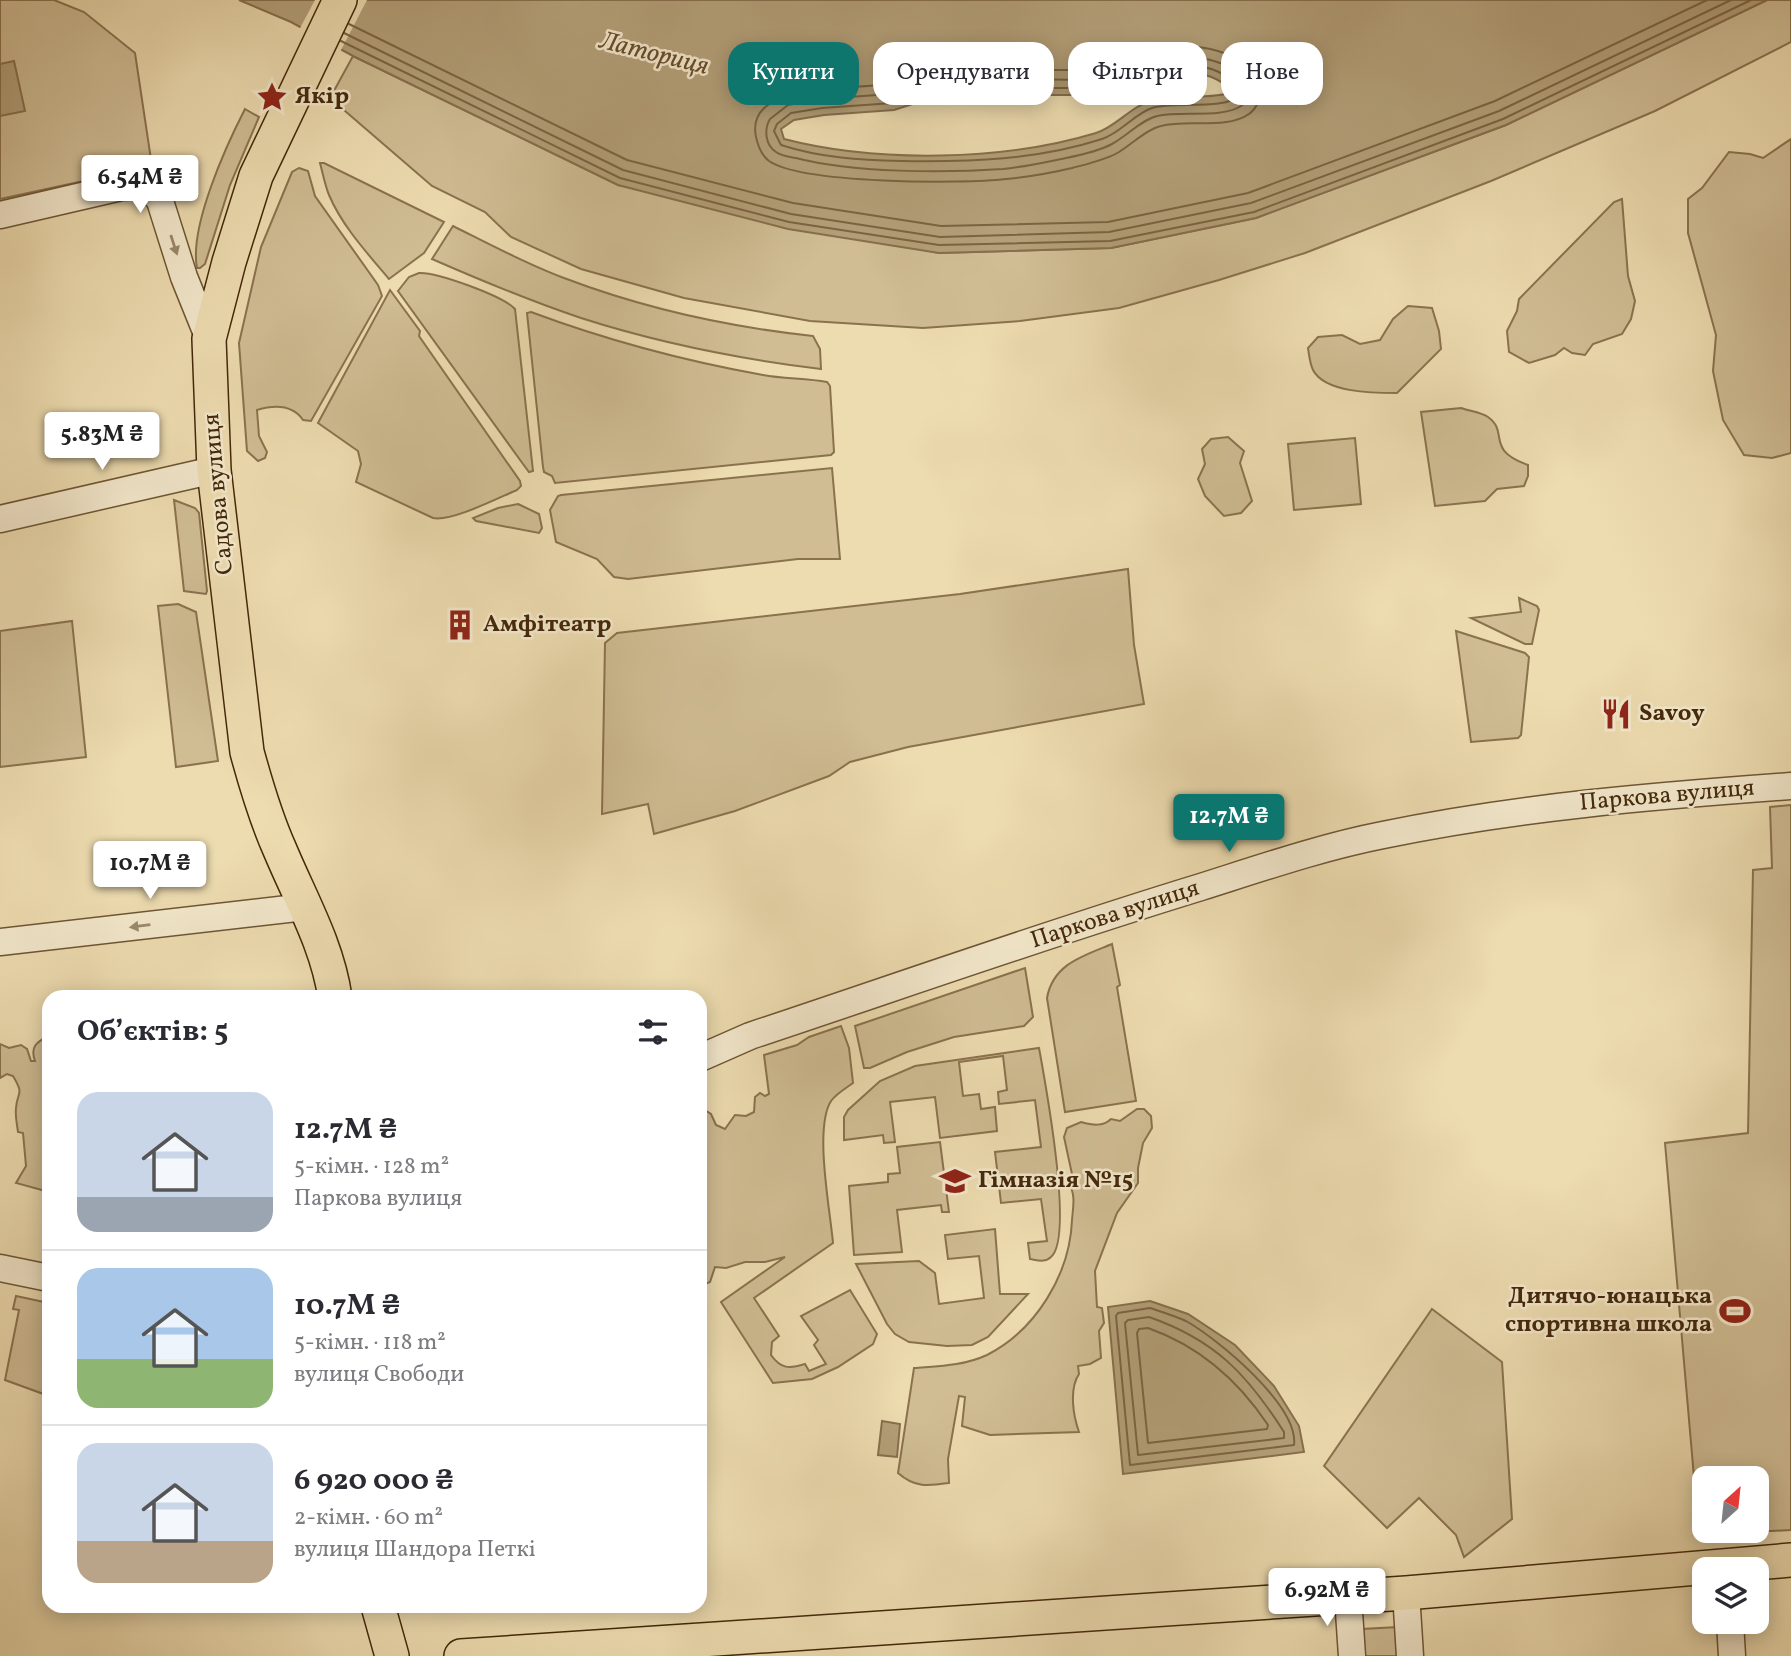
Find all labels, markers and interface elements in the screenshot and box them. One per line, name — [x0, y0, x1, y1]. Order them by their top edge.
water label: Латориця — [595, 23, 712, 85]
chip: Купити — [728, 42, 859, 105]
chip: Орендувати — [873, 42, 1054, 105]
chip: Фільтри — [1068, 42, 1207, 105]
chip: Нове — [1221, 42, 1323, 105]
place icon: Якір — [255, 80, 289, 114]
place label: Якір — [295, 80, 349, 114]
pin: 6.54M ₴ — [75, 156, 205, 215]
text: 6.54M ₴ — [97, 162, 183, 194]
one-way arrow — [169, 234, 180, 255]
pin: 5.83M ₴ — [37, 412, 167, 472]
street label: Садова вулиця — [195, 412, 243, 576]
text: 5.83M ₴ — [60, 419, 144, 451]
building icon: Амфітеатр — [443, 608, 477, 642]
place label: Амфітеатр — [483, 608, 611, 642]
restaurant icon: Savoy — [1599, 697, 1633, 731]
place label: Savoy — [1639, 697, 1705, 731]
street label: Паркова вулиця — [1578, 771, 1756, 821]
pin: 12.7M ₴ — [1164, 794, 1294, 854]
text: 12.7M ₴ — [1189, 801, 1269, 833]
pin: 10.7M ₴ — [85, 842, 215, 901]
text: 10.7M ₴ — [109, 848, 191, 880]
street label: Паркова вулиця — [1026, 872, 1204, 958]
one-way arrow — [129, 921, 151, 932]
text: Об’єктів: 5 — [77, 1011, 228, 1053]
icon: filters — [634, 1013, 672, 1051]
text: 12.7M ₴ — [294, 1109, 397, 1151]
icon: home — [133, 1120, 217, 1204]
text: 5-кімн. · 128 m² — [294, 1151, 449, 1183]
school or university icon: Гімназія №15 — [938, 1164, 972, 1198]
place label: Гімназія №15 — [978, 1164, 1133, 1198]
text: Паркова вулиця — [294, 1183, 462, 1215]
place label: Дитячо-юнацька спортивна школа — [1505, 1280, 1712, 1342]
text: 10.7M ₴ — [294, 1285, 400, 1327]
sports icon: Дитячо-юнацька спортивна школа — [1718, 1294, 1752, 1328]
icon: home — [133, 1296, 217, 1380]
text: 5-кімн. · 118 m² — [294, 1327, 446, 1359]
text: вулиця Свободи — [294, 1359, 464, 1391]
text: 6 920 000 ₴ — [294, 1460, 454, 1502]
north arrow — [1692, 1466, 1769, 1544]
map controls — [1692, 1466, 1769, 1634]
icon: home — [133, 1471, 217, 1555]
text: 2-кімн. · 60 m² — [294, 1502, 443, 1534]
text: вулиця Шандора Петкі — [294, 1534, 536, 1566]
button: layers — [1692, 1557, 1769, 1634]
pin: 6.92M ₴ — [1262, 1568, 1392, 1628]
text: 6.92M ₴ — [1284, 1575, 1370, 1607]

